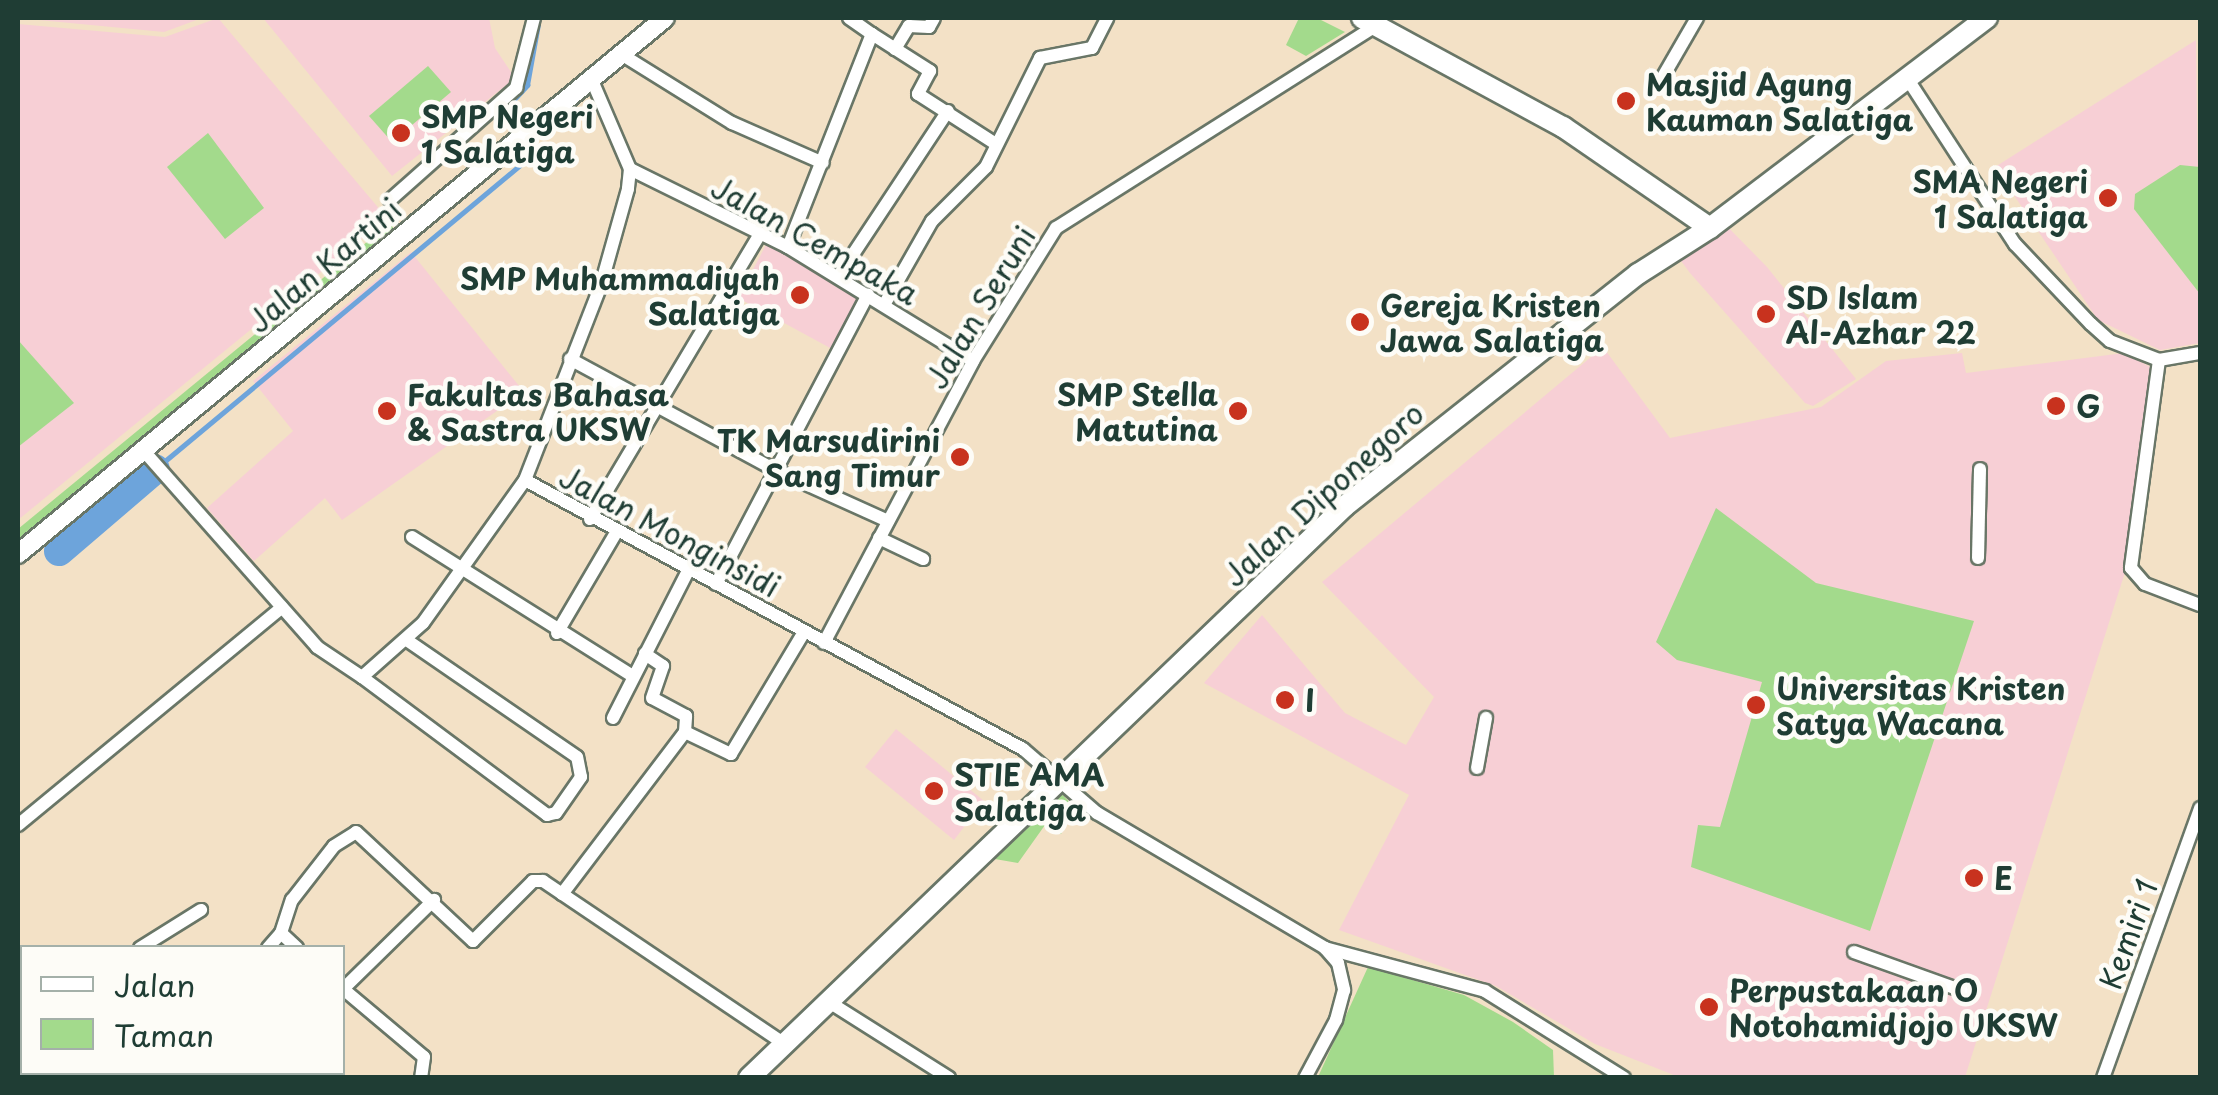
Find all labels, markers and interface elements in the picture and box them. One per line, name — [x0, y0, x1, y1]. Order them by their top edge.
place label: Masjid Agung Kauman Salatiga — [1646, 66, 1914, 136]
marker: Masjid Agung Kauman Salatiga — [1615, 90, 1637, 112]
place label: SMP Negeri 1 Salatiga — [421, 98, 595, 168]
marker: SMP Negeri 1 Salatiga — [390, 122, 412, 144]
place label: SMA Negeri 1 Salatiga — [1911, 163, 2088, 234]
street label: Jalan Cempaka — [705, 168, 925, 312]
marker: SMA Negeri 1 Salatiga — [2097, 187, 2119, 209]
street label: Jalan Kartini — [239, 189, 409, 341]
street label: Jalan Seruni — [917, 219, 1043, 395]
place label: SMP Muhammadiyah Salatiga — [458, 260, 780, 330]
place label: SD Islam Al-Azhar 22 — [1786, 279, 1976, 350]
marker: SMP Muhammadiyah Salatiga — [789, 284, 811, 306]
place label: Gereja Kristen Jawa Salatiga — [1380, 287, 1604, 358]
marker: SD Islam Al-Azhar 22 — [1755, 303, 1777, 325]
marker: Gereja Kristen Jawa Salatiga — [1349, 311, 1371, 333]
place label: Fakultas Bahasa & Sastra UKSW — [407, 376, 668, 446]
place label: SMP Stella Matutina — [1054, 376, 1218, 446]
place label: G — [2076, 388, 2101, 424]
street label: Jalan Diponegoro — [1216, 395, 1430, 593]
marker: G — [2045, 395, 2067, 417]
marker: Fakultas Bahasa & Sastra UKSW — [376, 400, 398, 422]
marker: SMP Stella Matutina — [1227, 400, 1249, 422]
place label: TK Marsudirini Sang Timur — [712, 422, 940, 492]
marker: TK Marsudirini Sang Timur — [949, 446, 971, 468]
street label: Jalan Monginsidi — [553, 457, 787, 605]
place label: Universitas Kristen Satya Wacana — [1776, 670, 2066, 740]
place label: I — [1305, 682, 1315, 718]
marker: I — [1274, 689, 1296, 711]
marker: Universitas Kristen Satya Wacana — [1745, 694, 1767, 716]
place label: STIE AMA Salatiga — [954, 756, 1107, 826]
marker: STIE AMA Salatiga — [923, 780, 945, 802]
place label: E — [1994, 860, 2013, 896]
marker: E — [1963, 867, 1985, 889]
street label: Kemiri 1 — [2091, 873, 2165, 995]
legend — [20, 945, 345, 1075]
text: Jalan — [114, 962, 195, 1007]
place label: Perpustakaan O Notohamidjojo UKSW — [1729, 972, 2059, 1042]
marker: Perpustakaan O Notohamidjojo UKSW — [1698, 996, 1720, 1018]
text: Taman — [114, 1012, 214, 1057]

